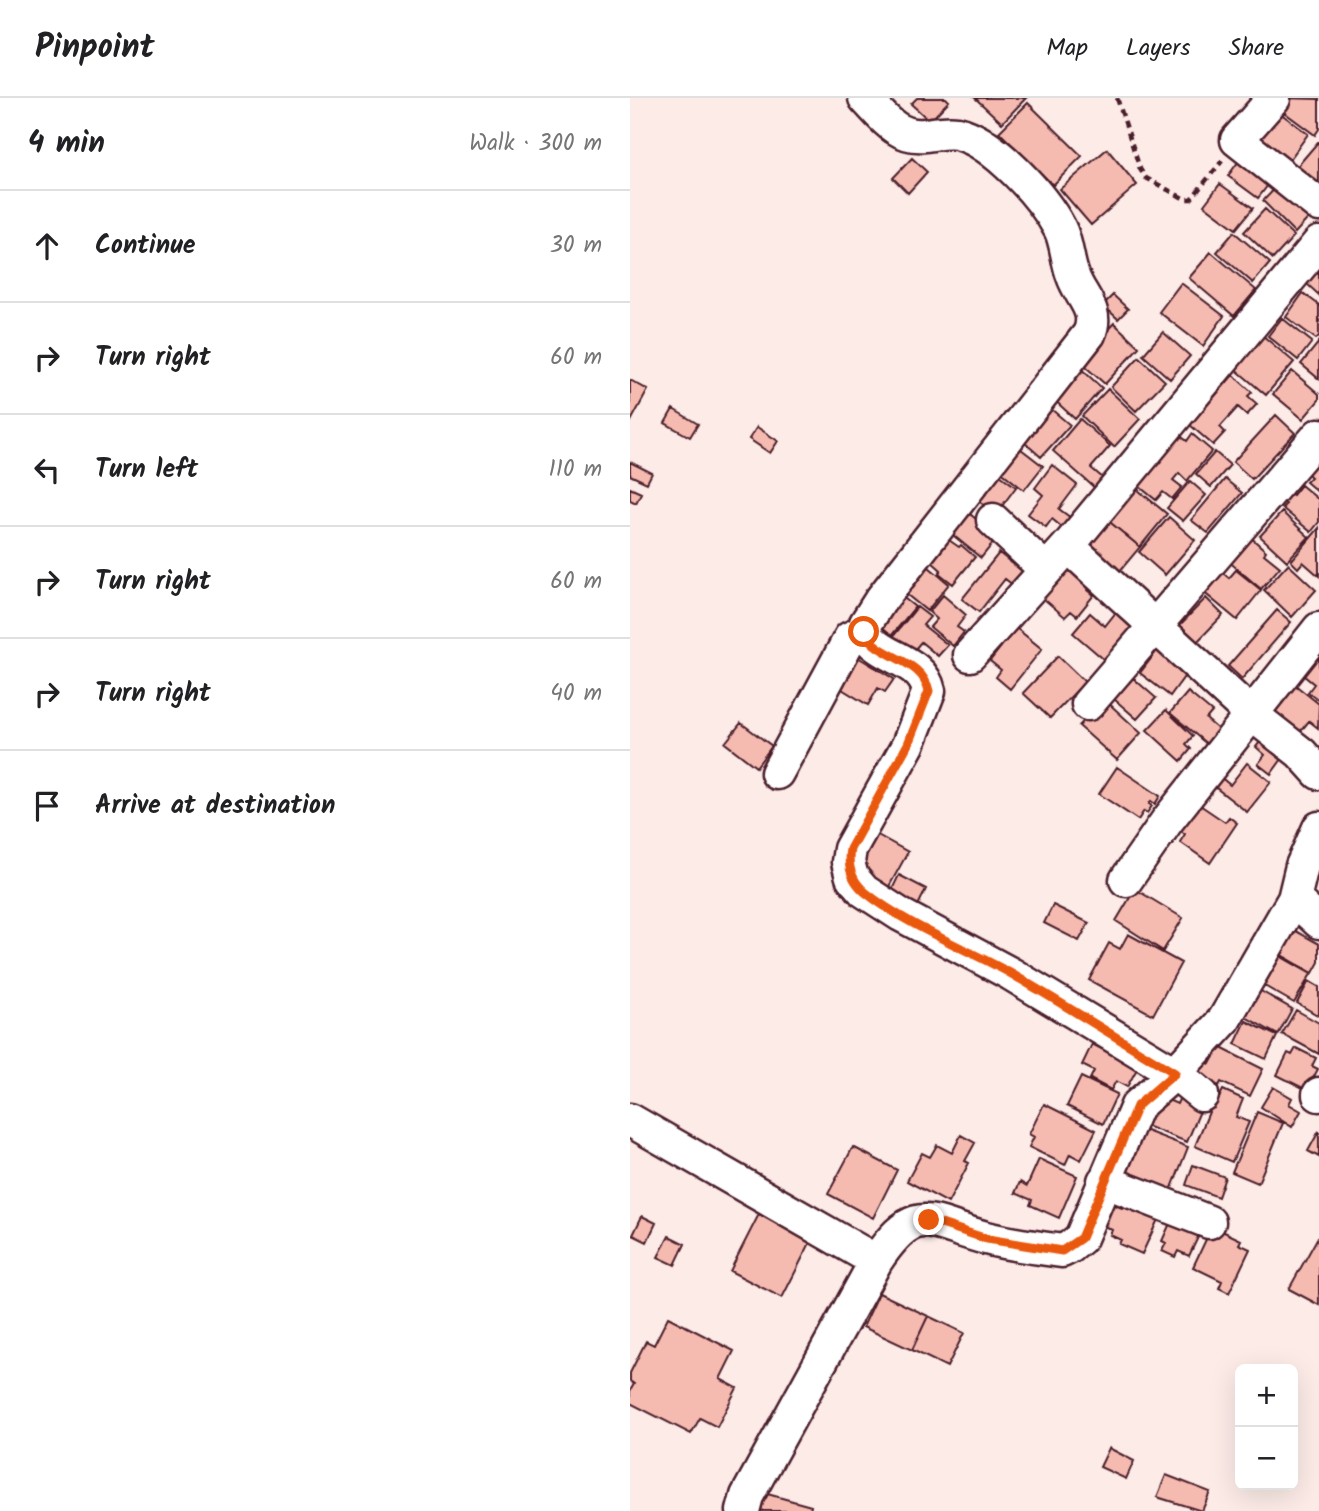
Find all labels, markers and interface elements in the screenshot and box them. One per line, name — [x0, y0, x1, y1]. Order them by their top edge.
text: Pinpoint — [35, 22, 155, 75]
text: Map — [1046, 29, 1088, 68]
text: Layers — [1126, 29, 1190, 68]
text: Share — [1228, 29, 1284, 68]
text: 4 min — [28, 120, 105, 168]
text: Walk · 300 m — [469, 126, 602, 162]
text: Continue — [95, 225, 196, 267]
icon: ahead — [28, 227, 66, 265]
text: 30 m — [550, 228, 602, 264]
text: Turn right — [95, 337, 211, 379]
icon: right — [28, 339, 66, 377]
text: 60 m — [550, 340, 602, 376]
text: Turn left — [95, 449, 198, 491]
icon: left — [28, 451, 66, 489]
text: 110 m — [549, 452, 602, 488]
text: Turn right — [95, 561, 211, 603]
icon: right — [28, 563, 66, 601]
text: 60 m — [550, 564, 602, 600]
route start — [848, 616, 879, 647]
text: Turn right — [95, 673, 211, 715]
icon: right — [28, 675, 66, 713]
text: 40 m — [550, 676, 602, 712]
text: Arrive at destination — [95, 785, 335, 827]
icon: arrive — [28, 787, 66, 825]
route end — [913, 1204, 944, 1235]
map controls — [1235, 1364, 1298, 1490]
button: + — [1235, 1364, 1298, 1427]
button: − — [1235, 1427, 1298, 1490]

